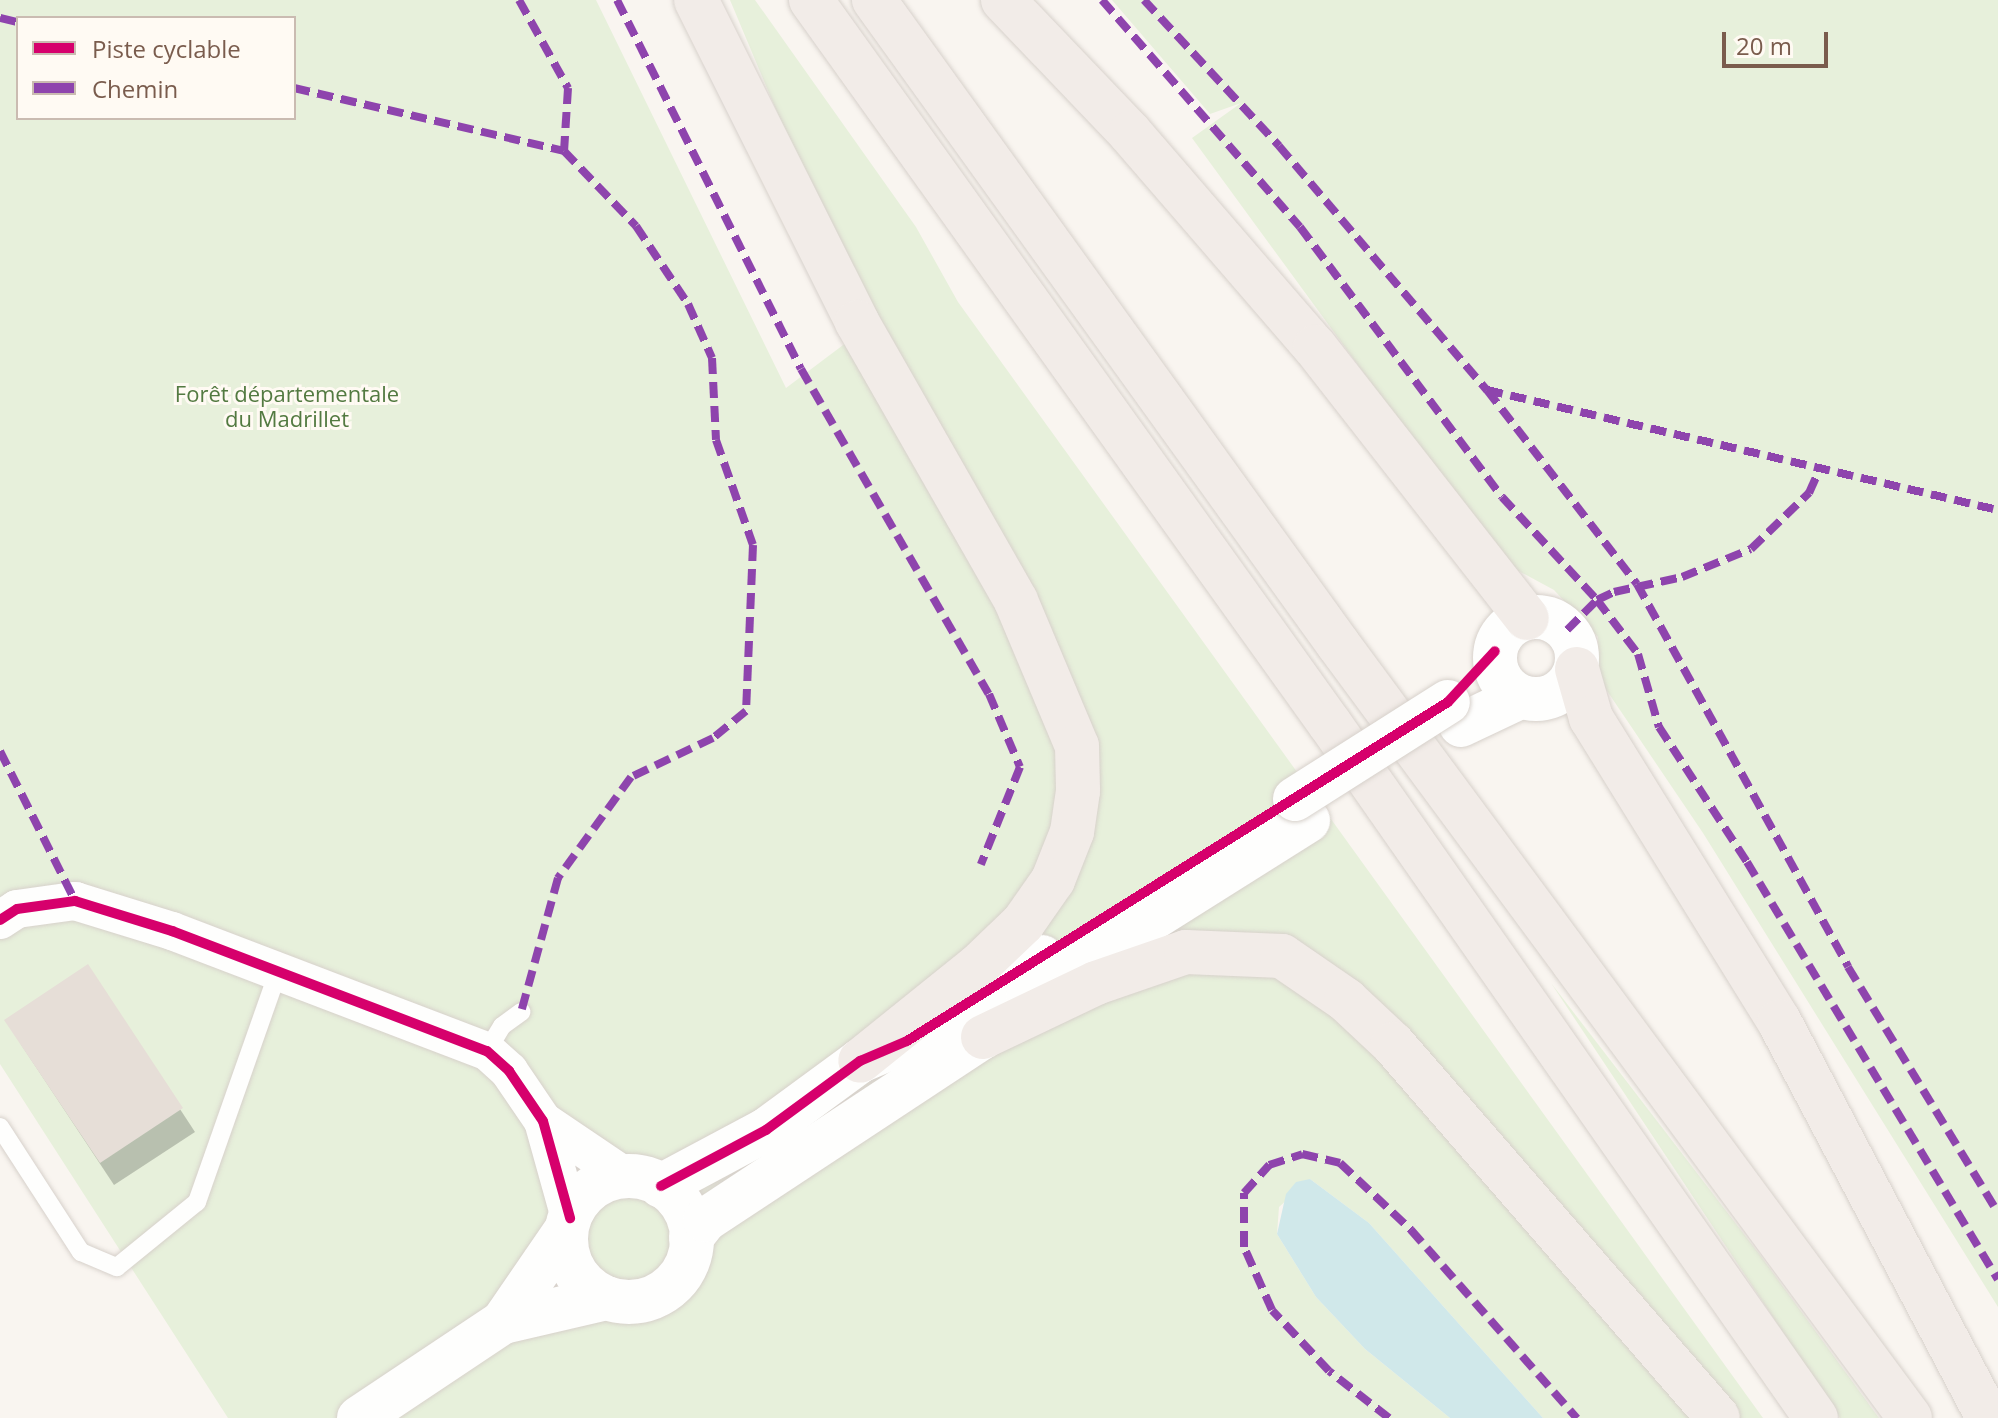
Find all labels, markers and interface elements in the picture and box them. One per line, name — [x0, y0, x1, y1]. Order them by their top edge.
legend — [16, 16, 296, 120]
scale bar — [1726, 16, 1832, 66]
text: 20 m — [1736, 29, 1792, 62]
text: Piste cyclable — [92, 32, 241, 65]
text: Chemin — [92, 72, 178, 105]
park label: Forêt départementale du Madrillet — [175, 380, 399, 432]

